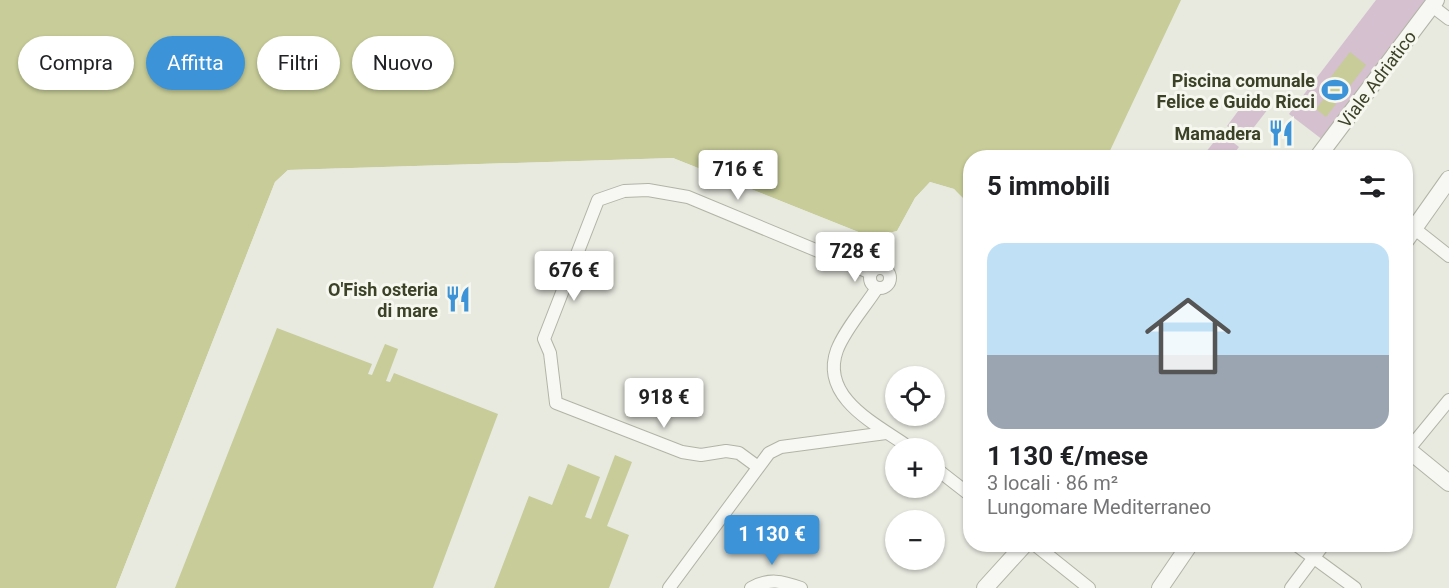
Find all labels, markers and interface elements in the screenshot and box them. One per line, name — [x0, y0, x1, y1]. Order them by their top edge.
street label: Viale Adriatico — [1334, 26, 1420, 132]
chip: Compra — [18, 36, 134, 90]
chip: Affitta — [146, 36, 245, 90]
chip: Filtri — [257, 36, 340, 90]
chip: Nuovo — [352, 36, 454, 90]
place label: Piscina comunale Felice e Guido Ricci — [1157, 70, 1315, 112]
sports icon: Piscina comunale Felice e Guido Ricci — [1320, 75, 1350, 105]
restaurant icon: Mamadera — [1266, 118, 1296, 148]
place label: Mamadera — [1175, 123, 1261, 144]
pin: 716 € — [696, 150, 780, 201]
text: 716 € — [713, 157, 763, 181]
icon: filters — [1356, 170, 1389, 203]
text: 5 immobili — [987, 171, 1110, 201]
pin: 728 € — [813, 232, 897, 283]
text: 728 € — [830, 239, 880, 263]
pin: 676 € — [532, 251, 616, 302]
text: 676 € — [549, 258, 599, 282]
place label: O'Fish osteria di mare — [328, 279, 438, 321]
icon: home — [1134, 282, 1242, 390]
restaurant icon: O'Fish osteria di mare — [443, 284, 473, 314]
map controls — [885, 366, 945, 570]
button: locate — [885, 366, 945, 426]
pin: 918 € — [622, 378, 706, 429]
text: 918 € — [639, 385, 689, 409]
button: + — [885, 438, 945, 498]
text: 1 130 €/mese — [987, 441, 1148, 471]
text: 3 locali · 86 m² — [987, 471, 1118, 495]
text: Lungomare Mediterraneo — [987, 495, 1211, 519]
button: − — [885, 510, 945, 570]
pin: 1 130 € — [717, 515, 827, 566]
text: 1 130 € — [738, 522, 806, 546]

